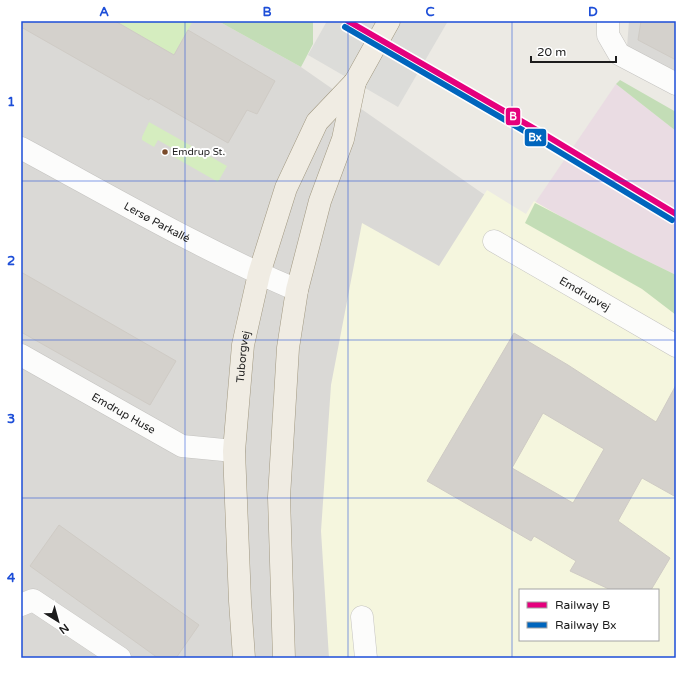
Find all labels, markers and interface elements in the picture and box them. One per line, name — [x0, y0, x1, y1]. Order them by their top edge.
text: A — [99, 4, 109, 20]
text: B — [262, 4, 272, 20]
text: C — [425, 4, 435, 20]
text: D — [588, 4, 598, 20]
scale bar — [531, 38, 616, 64]
text: 20 m — [537, 45, 566, 59]
text: 1 — [7, 94, 15, 110]
line badge: B — [505, 107, 521, 126]
text: B — [509, 110, 517, 123]
line badge: Bx — [524, 128, 547, 147]
text: Bx — [528, 131, 542, 144]
place label: Emdrup St. — [172, 146, 225, 158]
marker: Emdrup St. — [160, 147, 170, 157]
street label: Lersø Parkallé — [122, 199, 192, 245]
text: 2 — [7, 253, 15, 269]
street label: Emdrupvej — [557, 274, 613, 313]
street label: Tuborgvej — [233, 329, 253, 383]
street label: Emdrup Huse — [90, 390, 158, 436]
text: 3 — [7, 411, 15, 427]
text: 4 — [7, 570, 16, 586]
legend — [519, 589, 659, 641]
text: Railway B — [555, 598, 610, 612]
north arrow — [38, 601, 78, 641]
text: Railway Bx — [555, 618, 617, 632]
text: N — [56, 621, 71, 636]

